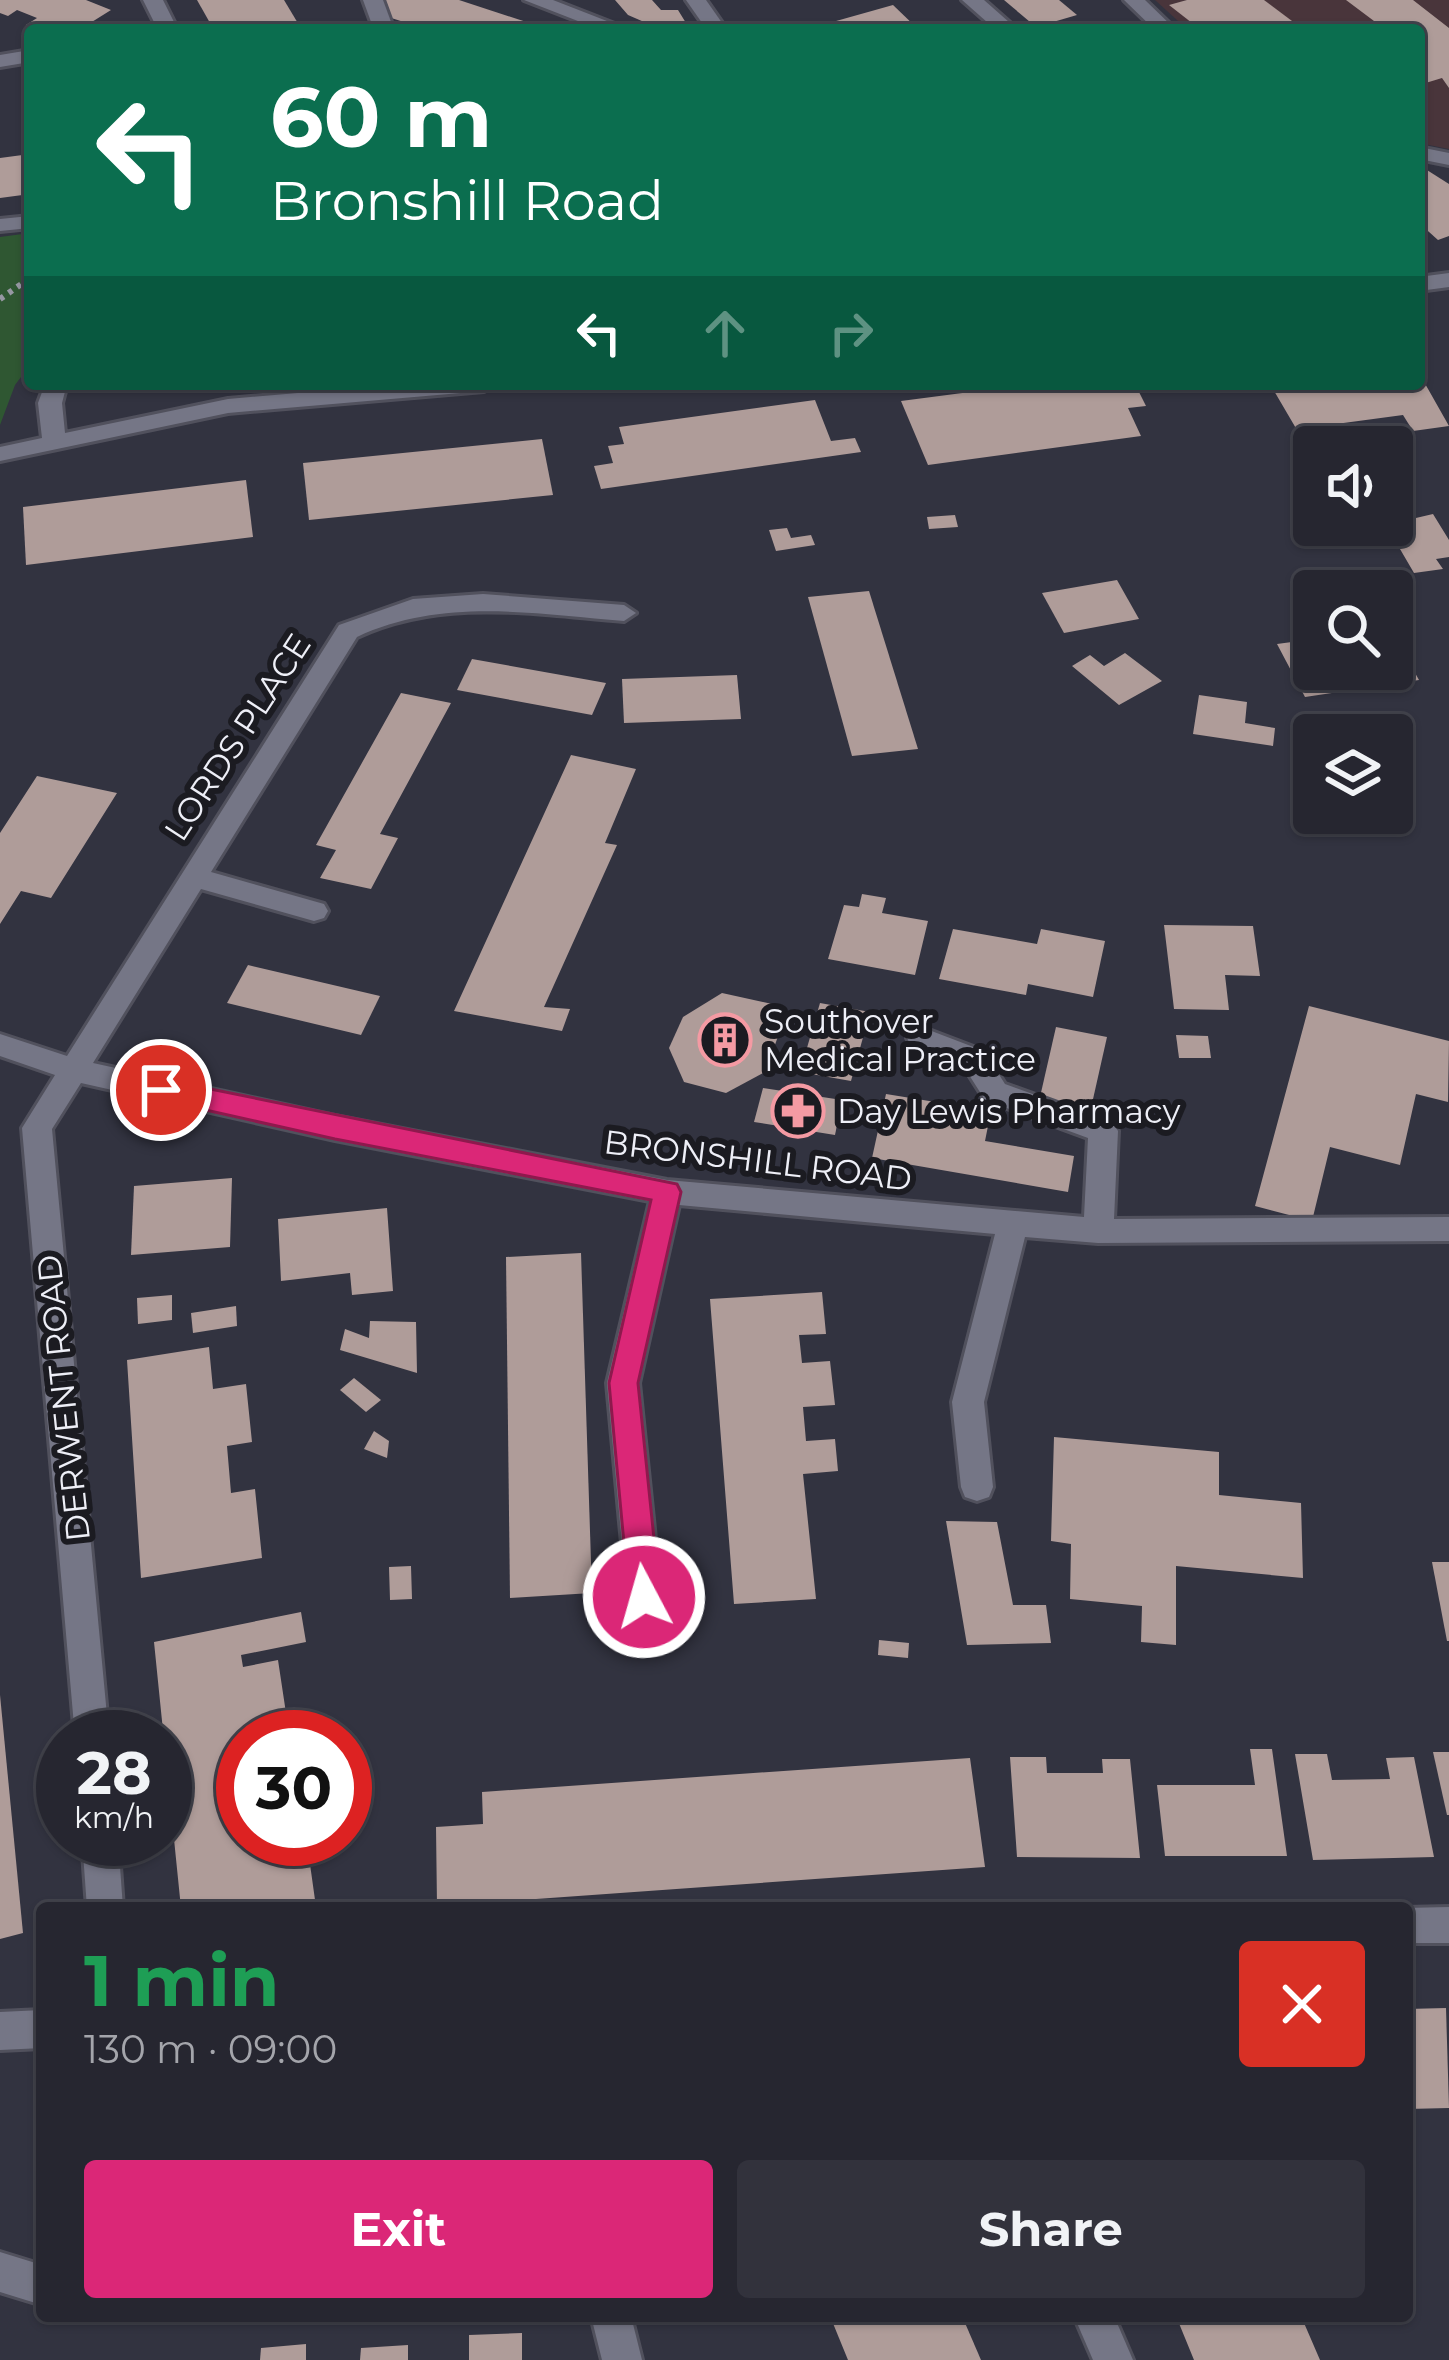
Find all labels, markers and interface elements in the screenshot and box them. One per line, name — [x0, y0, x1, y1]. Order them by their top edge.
text: 60 m — [270, 66, 492, 168]
icon: left — [72, 72, 228, 228]
text: Bronshill Road — [270, 168, 664, 234]
icon: left — [566, 300, 632, 366]
icon: ahead — [692, 300, 758, 366]
icon: right — [818, 300, 884, 366]
map controls — [1293, 426, 1413, 834]
button: sound — [1293, 426, 1413, 546]
button: search — [1293, 570, 1413, 690]
street label: LORDS PLACE — [155, 626, 319, 848]
button: layers — [1293, 714, 1413, 834]
place label: Southover Medical Practice — [764, 1001, 1036, 1079]
building icon: Southover Medical Practice — [697, 1012, 753, 1068]
pin — [110, 1039, 212, 1141]
icon: arrive — [128, 1057, 194, 1123]
pharmacy icon: Day Lewis Pharmacy — [770, 1083, 826, 1139]
place label: Day Lewis Pharmacy — [837, 1091, 1180, 1131]
street label: BRONSHILL ROAD — [602, 1121, 914, 1199]
street label: DERWENT ROAD — [28, 1253, 98, 1543]
position arrow — [581, 1534, 707, 1660]
speed limit sign: 30 — [216, 1710, 372, 1866]
text: 28 — [77, 1736, 152, 1809]
text: km/h — [74, 1799, 154, 1836]
text: 1 min — [84, 1936, 280, 2024]
button: close — [1239, 1941, 1365, 2067]
text: 130 m · 09:00 — [84, 2025, 337, 2073]
button: Exit — [84, 2160, 713, 2298]
button: Share — [737, 2160, 1365, 2298]

